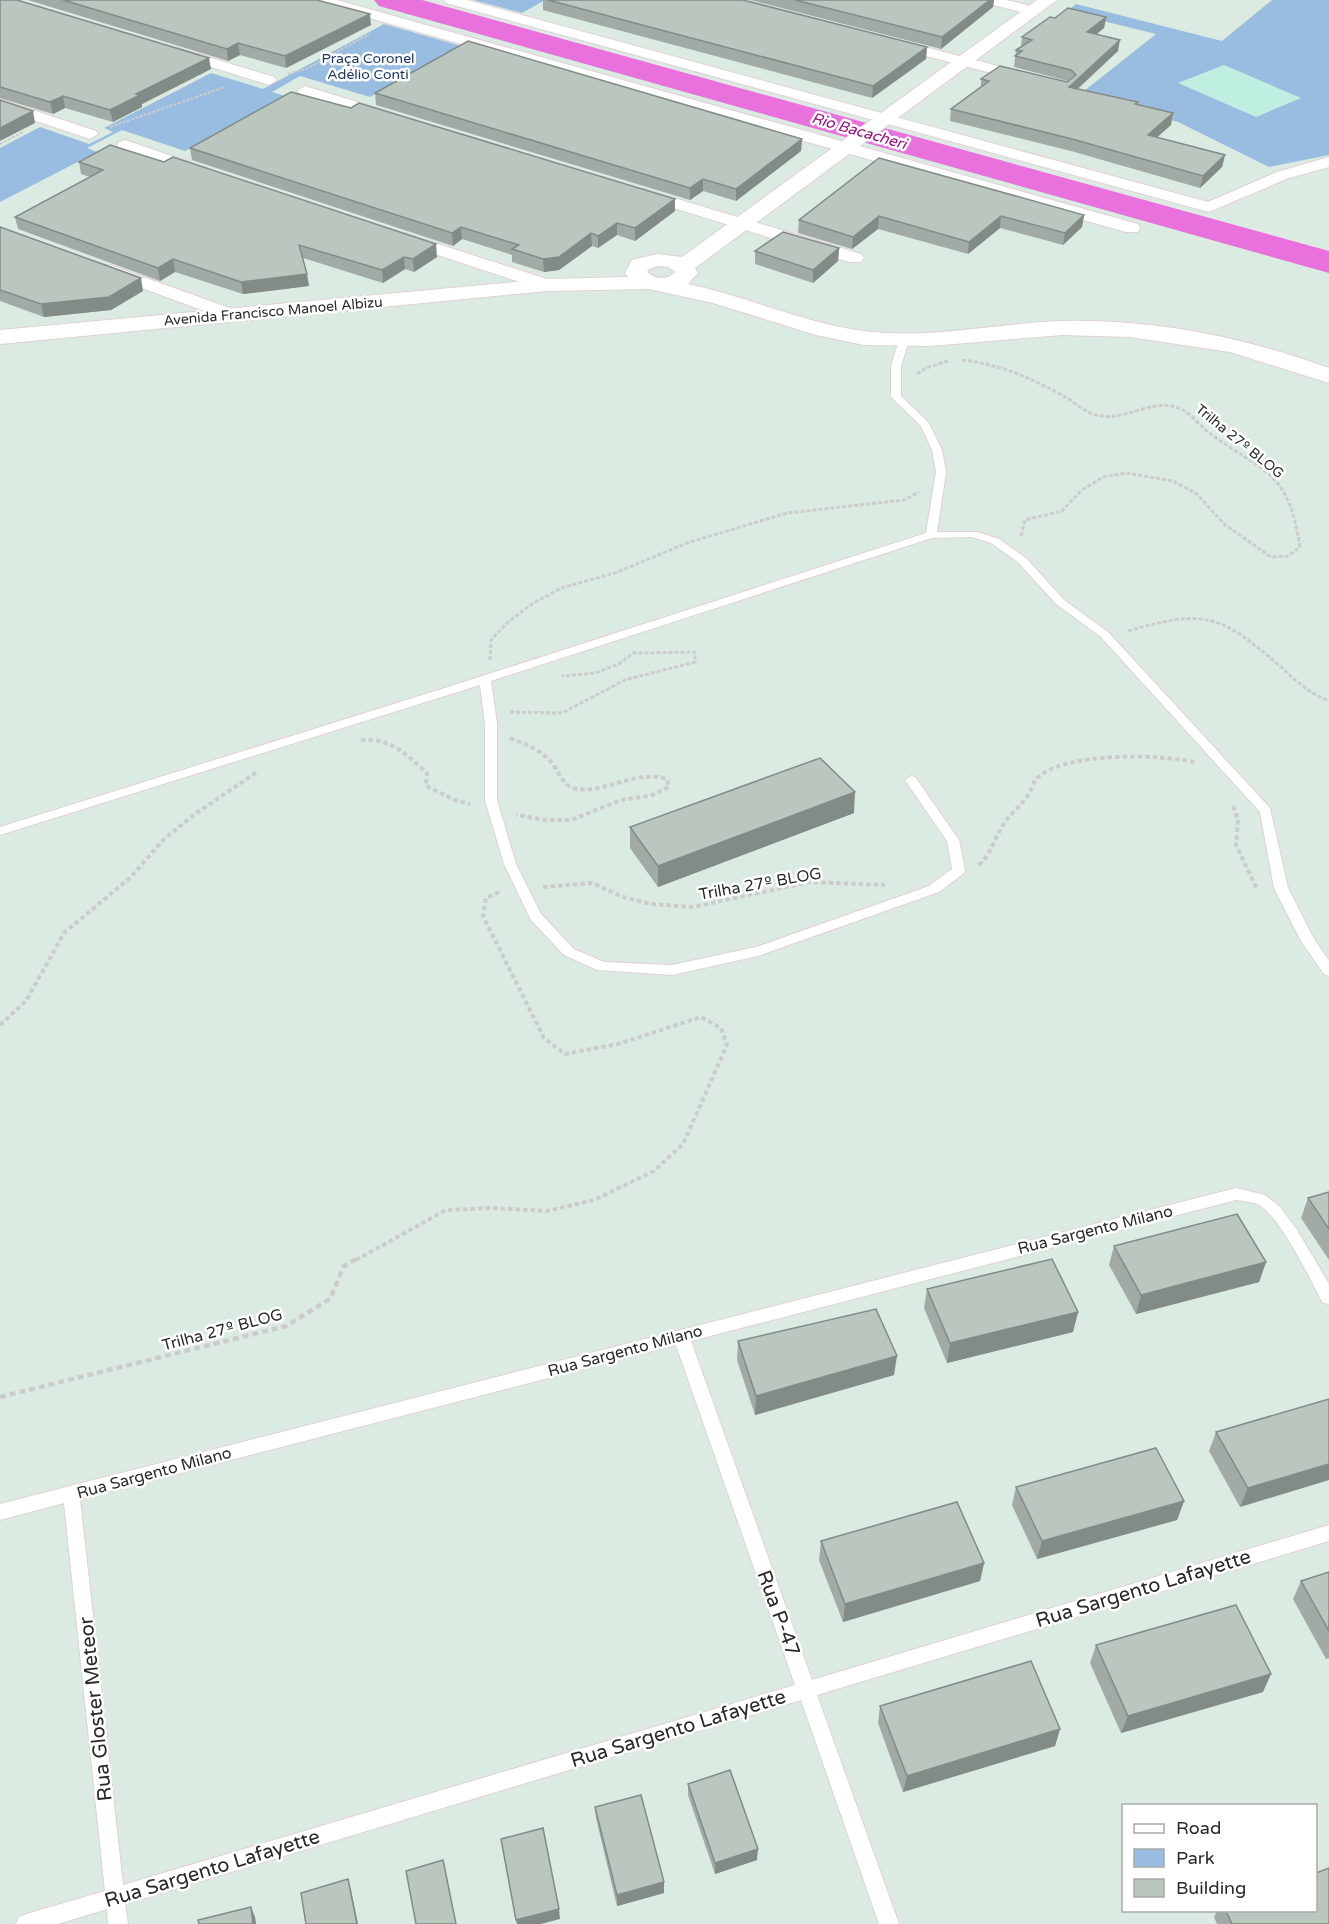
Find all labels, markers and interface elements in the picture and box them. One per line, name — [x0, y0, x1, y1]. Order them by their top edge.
park label: Praça Coronel Adélio Conti — [321, 50, 415, 83]
water label: Rio Bacacheri — [810, 109, 911, 154]
street label: Avenida Francisco Manoel Albizu — [163, 293, 383, 330]
street label: Trilha 27º BLOG — [1192, 401, 1287, 482]
street label: Trilha 27º BLOG — [697, 863, 823, 905]
street label: Rua Sargento Milano — [1016, 1201, 1175, 1259]
street label: Trilha 27º BLOG — [160, 1304, 285, 1356]
street label: Rua Sargento Milano — [546, 1321, 705, 1381]
street label: Rua Sargento Milano — [75, 1443, 234, 1503]
street label: Rua Sargento Lafayette — [1033, 1545, 1254, 1633]
street label: Rua P-47 — [751, 1567, 805, 1660]
street label: Rua Gloster Meteor — [74, 1615, 118, 1802]
street label: Rua Sargento Lafayette — [568, 1685, 789, 1773]
legend — [1122, 1804, 1317, 1912]
text: Road — [1176, 1817, 1221, 1839]
street label: Rua Sargento Lafayette — [102, 1825, 323, 1913]
text: Park — [1176, 1847, 1215, 1869]
text: Building — [1176, 1877, 1246, 1899]

